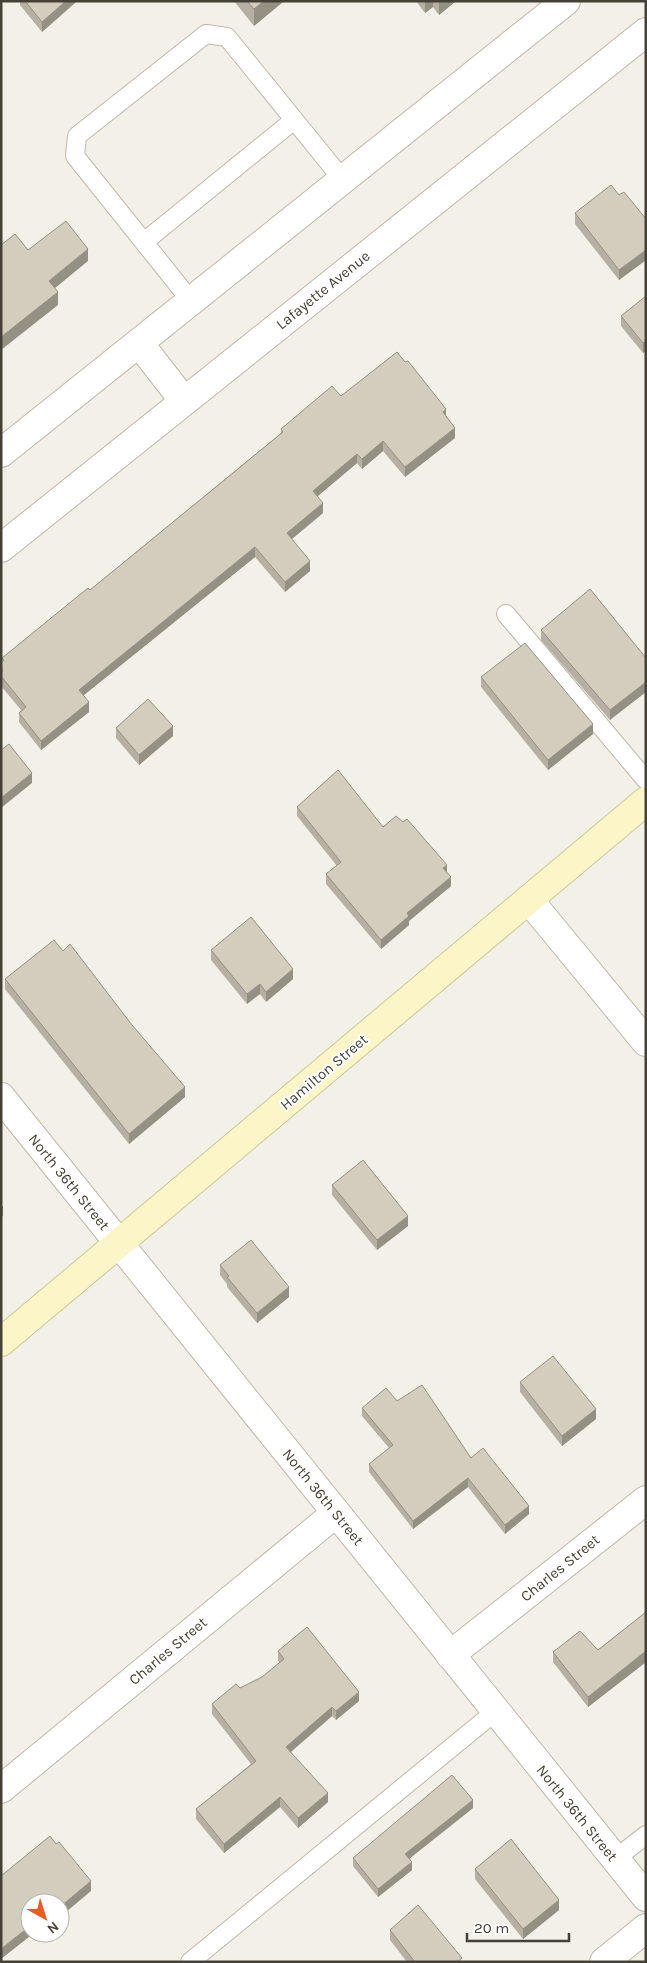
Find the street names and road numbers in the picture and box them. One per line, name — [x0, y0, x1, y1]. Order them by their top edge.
street label: Lafayette Avenue — [273, 247, 373, 333]
street label: Hamilton Street — [277, 1030, 372, 1114]
street label: North 36th Street — [25, 1130, 114, 1234]
street label: North 36th Street — [279, 1445, 368, 1549]
street label: Charles Street — [517, 1530, 603, 1605]
street label: Charles Street — [125, 1613, 211, 1689]
street label: North 36th Street — [533, 1761, 622, 1865]

